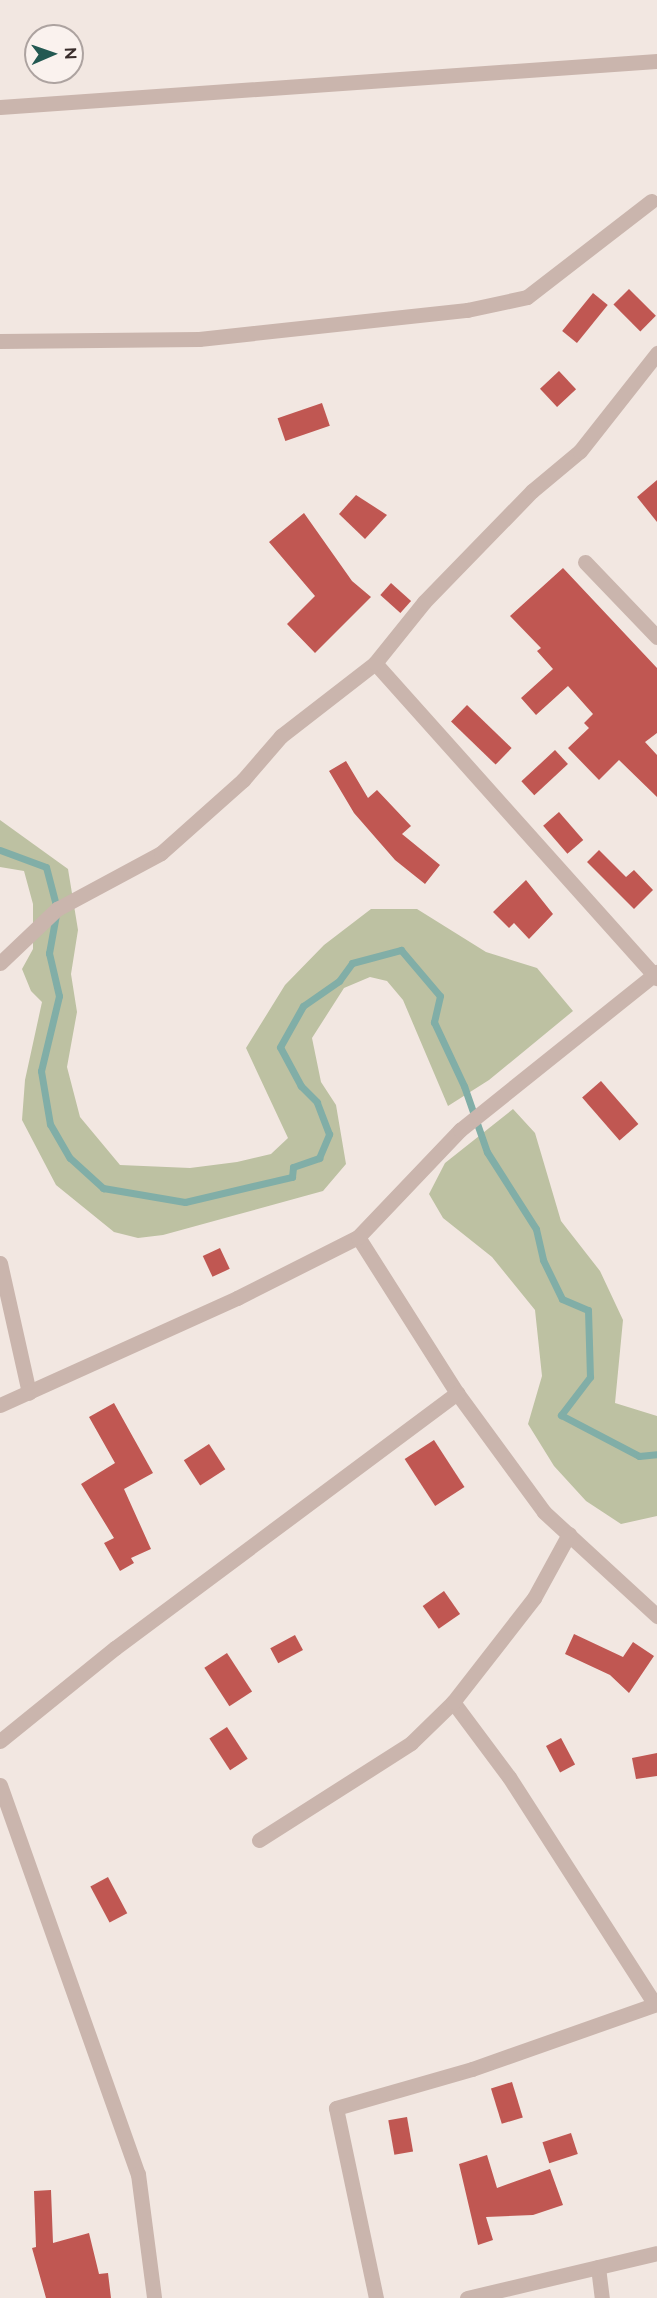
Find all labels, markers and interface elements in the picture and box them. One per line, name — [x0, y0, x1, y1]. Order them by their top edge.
north arrow — [24, 24, 84, 84]
text: N — [61, 47, 80, 60]

